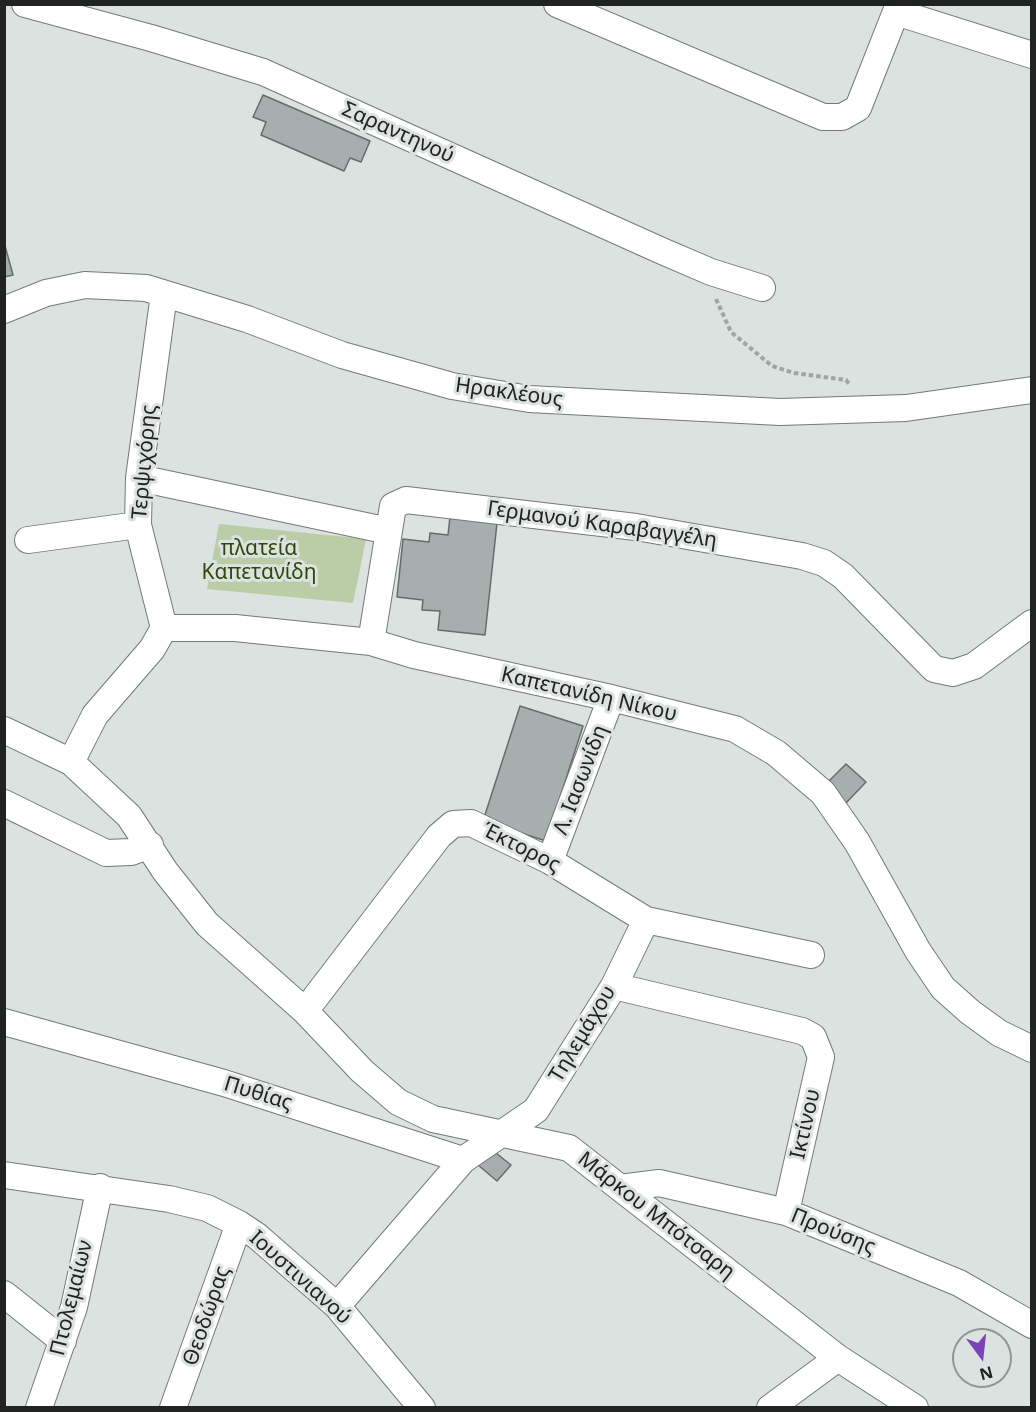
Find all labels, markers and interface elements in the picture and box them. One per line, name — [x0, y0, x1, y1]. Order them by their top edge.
street label: Σαραντηνού — [338, 97, 458, 169]
street label: Ηρακλέους — [454, 373, 564, 413]
street label: Τερψιχόρης — [127, 404, 163, 520]
street label: Γερμανού Καραβαγγέλη — [486, 496, 718, 554]
park label: πλατεία Καπετανίδη — [202, 536, 316, 586]
street label: Καπετανίδη Νίκου — [499, 663, 679, 727]
street label: Λ. Ιασωνίδη — [549, 722, 613, 838]
street label: Έκτορος — [478, 818, 564, 878]
street label: Τηλεμάχου — [544, 981, 622, 1087]
street label: Πυθίας — [221, 1072, 295, 1116]
street label: Ικτίνου — [786, 1087, 826, 1161]
street label: Μάρκου Μπότσαρη — [572, 1147, 740, 1285]
street label: Προύσης — [787, 1204, 879, 1260]
street label: Ιουστινιανού — [244, 1226, 356, 1330]
street label: Πτολεμαίων — [45, 1238, 99, 1358]
street label: Θεοδώρας — [178, 1263, 236, 1369]
north arrow — [952, 1328, 1012, 1388]
text: N — [977, 1361, 995, 1386]

